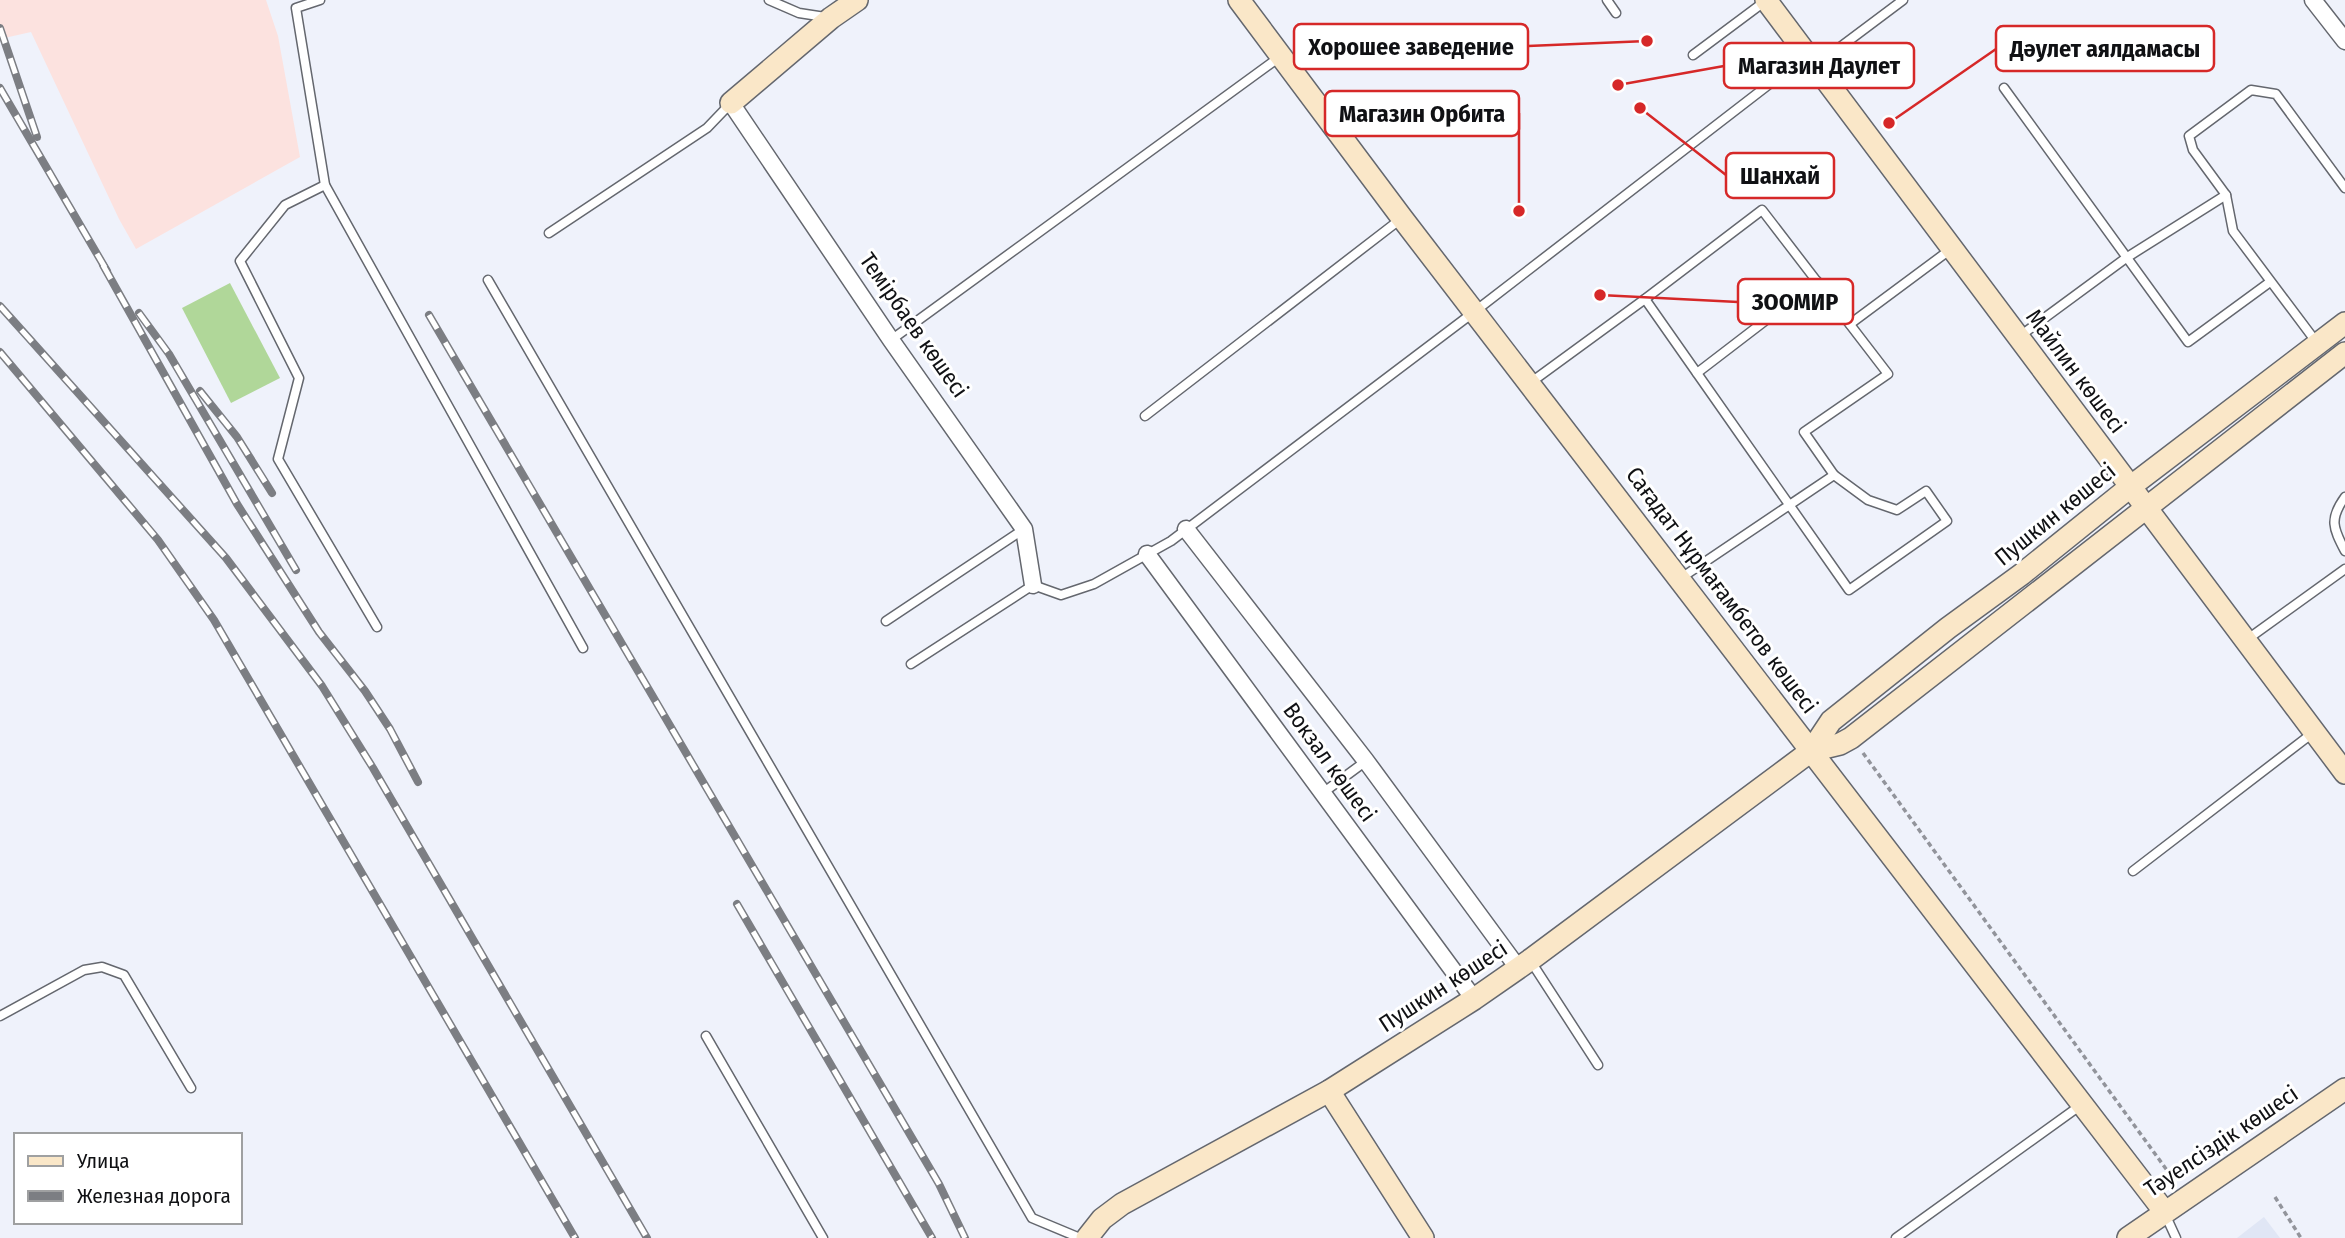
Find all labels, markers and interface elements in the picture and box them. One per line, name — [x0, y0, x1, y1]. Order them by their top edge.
callout: Хорошее заведение — [1294, 24, 1528, 69]
callout: Дәулет аялдамасы — [1996, 26, 2214, 71]
text: Хорошее заведение — [1307, 33, 1514, 61]
text: Дәулет аялдамасы — [2009, 35, 2200, 63]
callout: Магазин Даулет — [1724, 43, 1914, 88]
text: Магазин Даулет — [1738, 52, 1901, 80]
callout: Магазин Орбита — [1325, 91, 1519, 136]
text: Магазин Орбита — [1339, 100, 1505, 128]
callout: Шанхай — [1726, 153, 1834, 198]
text: Шанхай — [1740, 162, 1820, 190]
street label: Темірбаев көшесі — [854, 247, 974, 403]
callout: ЗООМИР — [1738, 279, 1853, 324]
text: ЗООМИР — [1751, 288, 1838, 316]
street label: Майлин көшесі — [2020, 304, 2132, 438]
street label: Пушкин көшесі — [1989, 457, 2121, 571]
street label: Сағадат Нұрмағамбетов көшесі — [1620, 461, 1824, 719]
street label: Вокзал көшесі — [1278, 697, 1382, 827]
street label: Пушкин көшесі — [1374, 934, 1512, 1038]
street label: Тәуелсіздік көшесі — [2139, 1079, 2303, 1203]
legend — [14, 1133, 242, 1224]
text: Улица — [76, 1148, 130, 1174]
text: Железная дорога — [77, 1183, 231, 1209]

